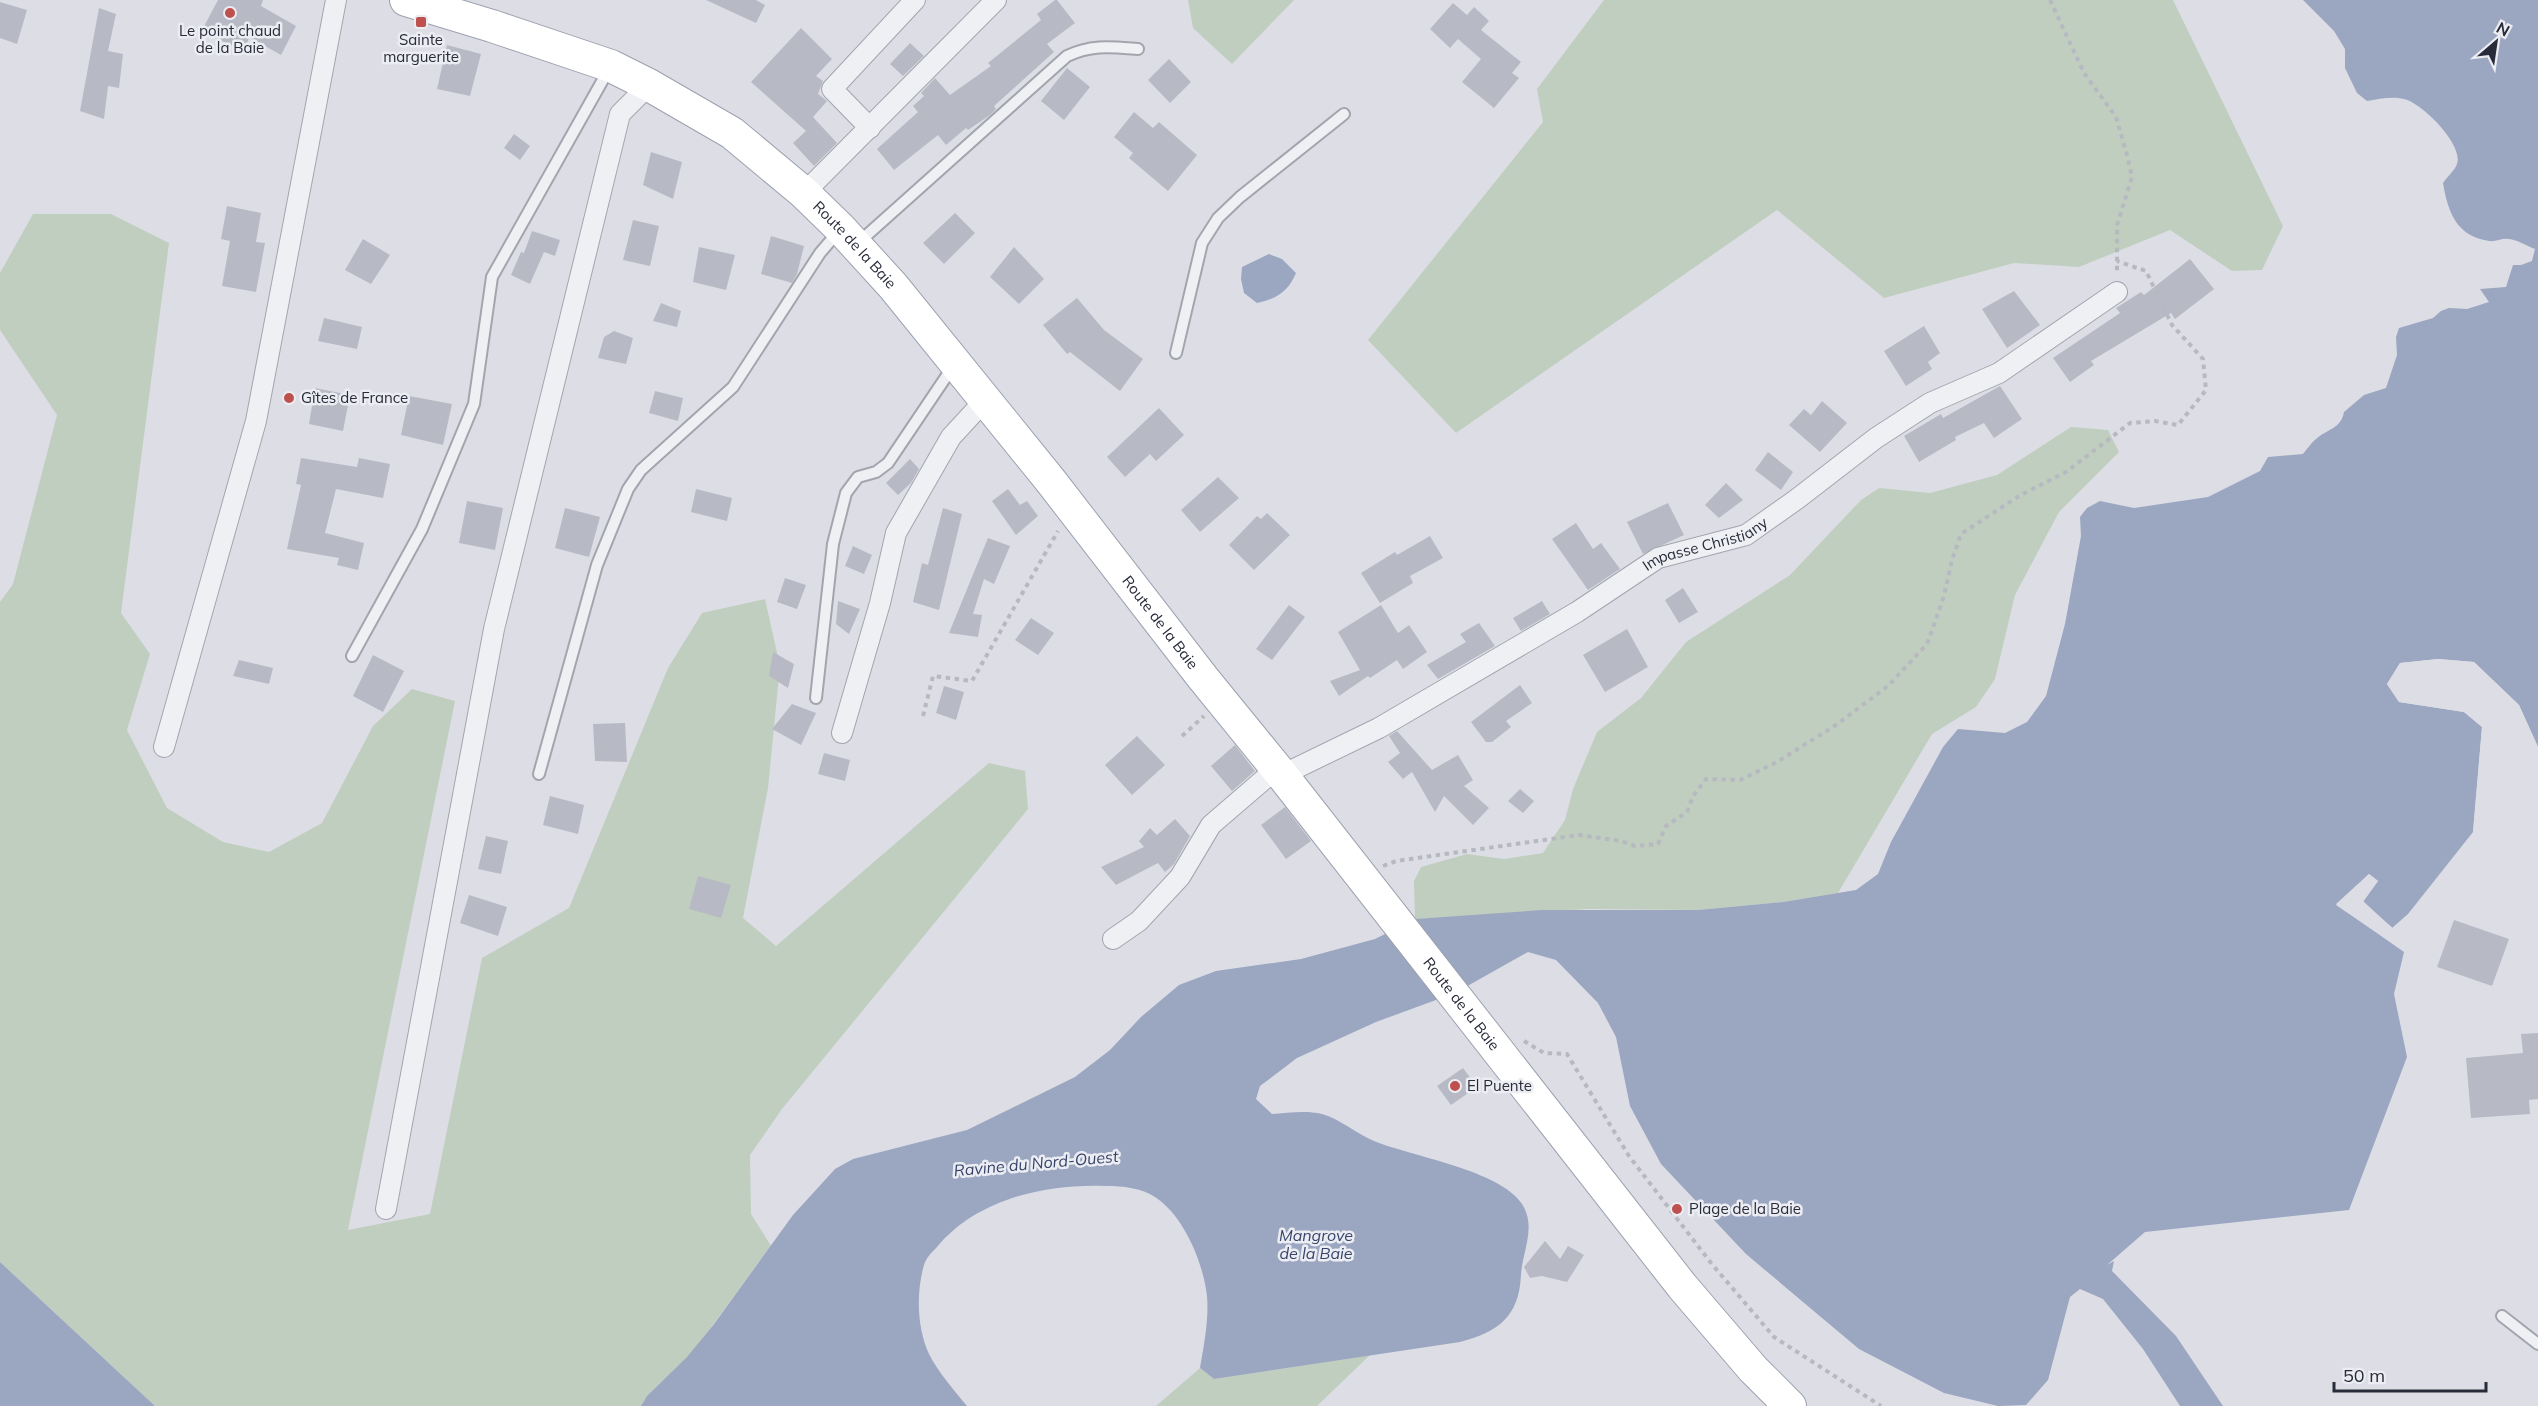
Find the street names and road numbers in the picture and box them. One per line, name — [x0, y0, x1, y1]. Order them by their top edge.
street label: Route de la Baie — [809, 197, 901, 292]
street label: Impasse Christiany — [1639, 513, 1771, 575]
street label: Route de la Baie — [1118, 572, 1203, 673]
street label: Route de la Baie — [1419, 953, 1504, 1054]

